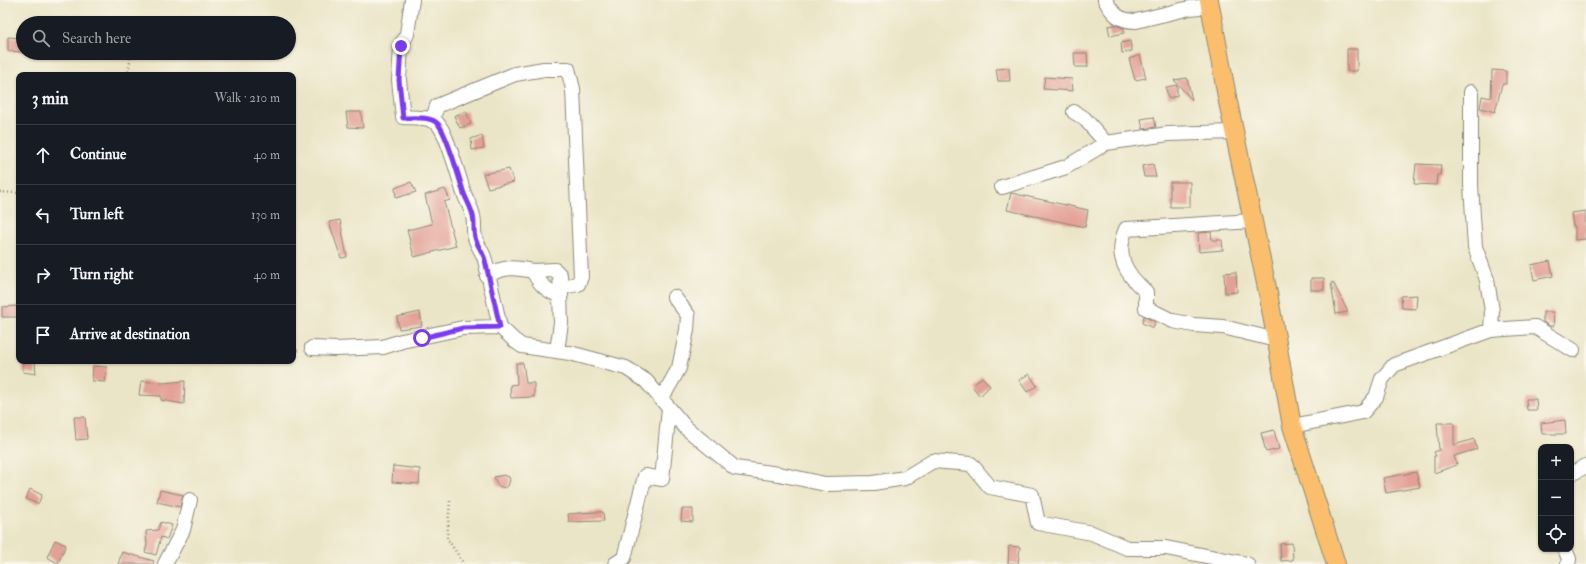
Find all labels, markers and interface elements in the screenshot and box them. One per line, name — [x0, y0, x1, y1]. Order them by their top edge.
search box — [16, 16, 296, 60]
icon: search — [30, 27, 52, 49]
text: Search here — [62, 29, 131, 48]
route end — [392, 37, 410, 55]
text: 3 min — [32, 88, 69, 109]
text: Walk · 210 m — [214, 90, 280, 106]
icon: ahead — [32, 144, 54, 166]
text: Continue — [70, 145, 126, 164]
text: 40 m — [254, 147, 280, 163]
icon: left — [32, 204, 54, 226]
text: Turn left — [70, 205, 124, 224]
text: 130 m — [251, 207, 280, 223]
icon: right — [32, 264, 54, 286]
text: Turn right — [70, 265, 133, 284]
text: 40 m — [254, 267, 280, 283]
icon: arrive — [32, 324, 54, 346]
text: Arrive at destination — [70, 325, 190, 344]
route start — [413, 329, 431, 347]
map controls — [1538, 444, 1574, 552]
button: + — [1538, 444, 1574, 480]
button: − — [1538, 480, 1574, 516]
button: locate — [1538, 516, 1574, 552]

